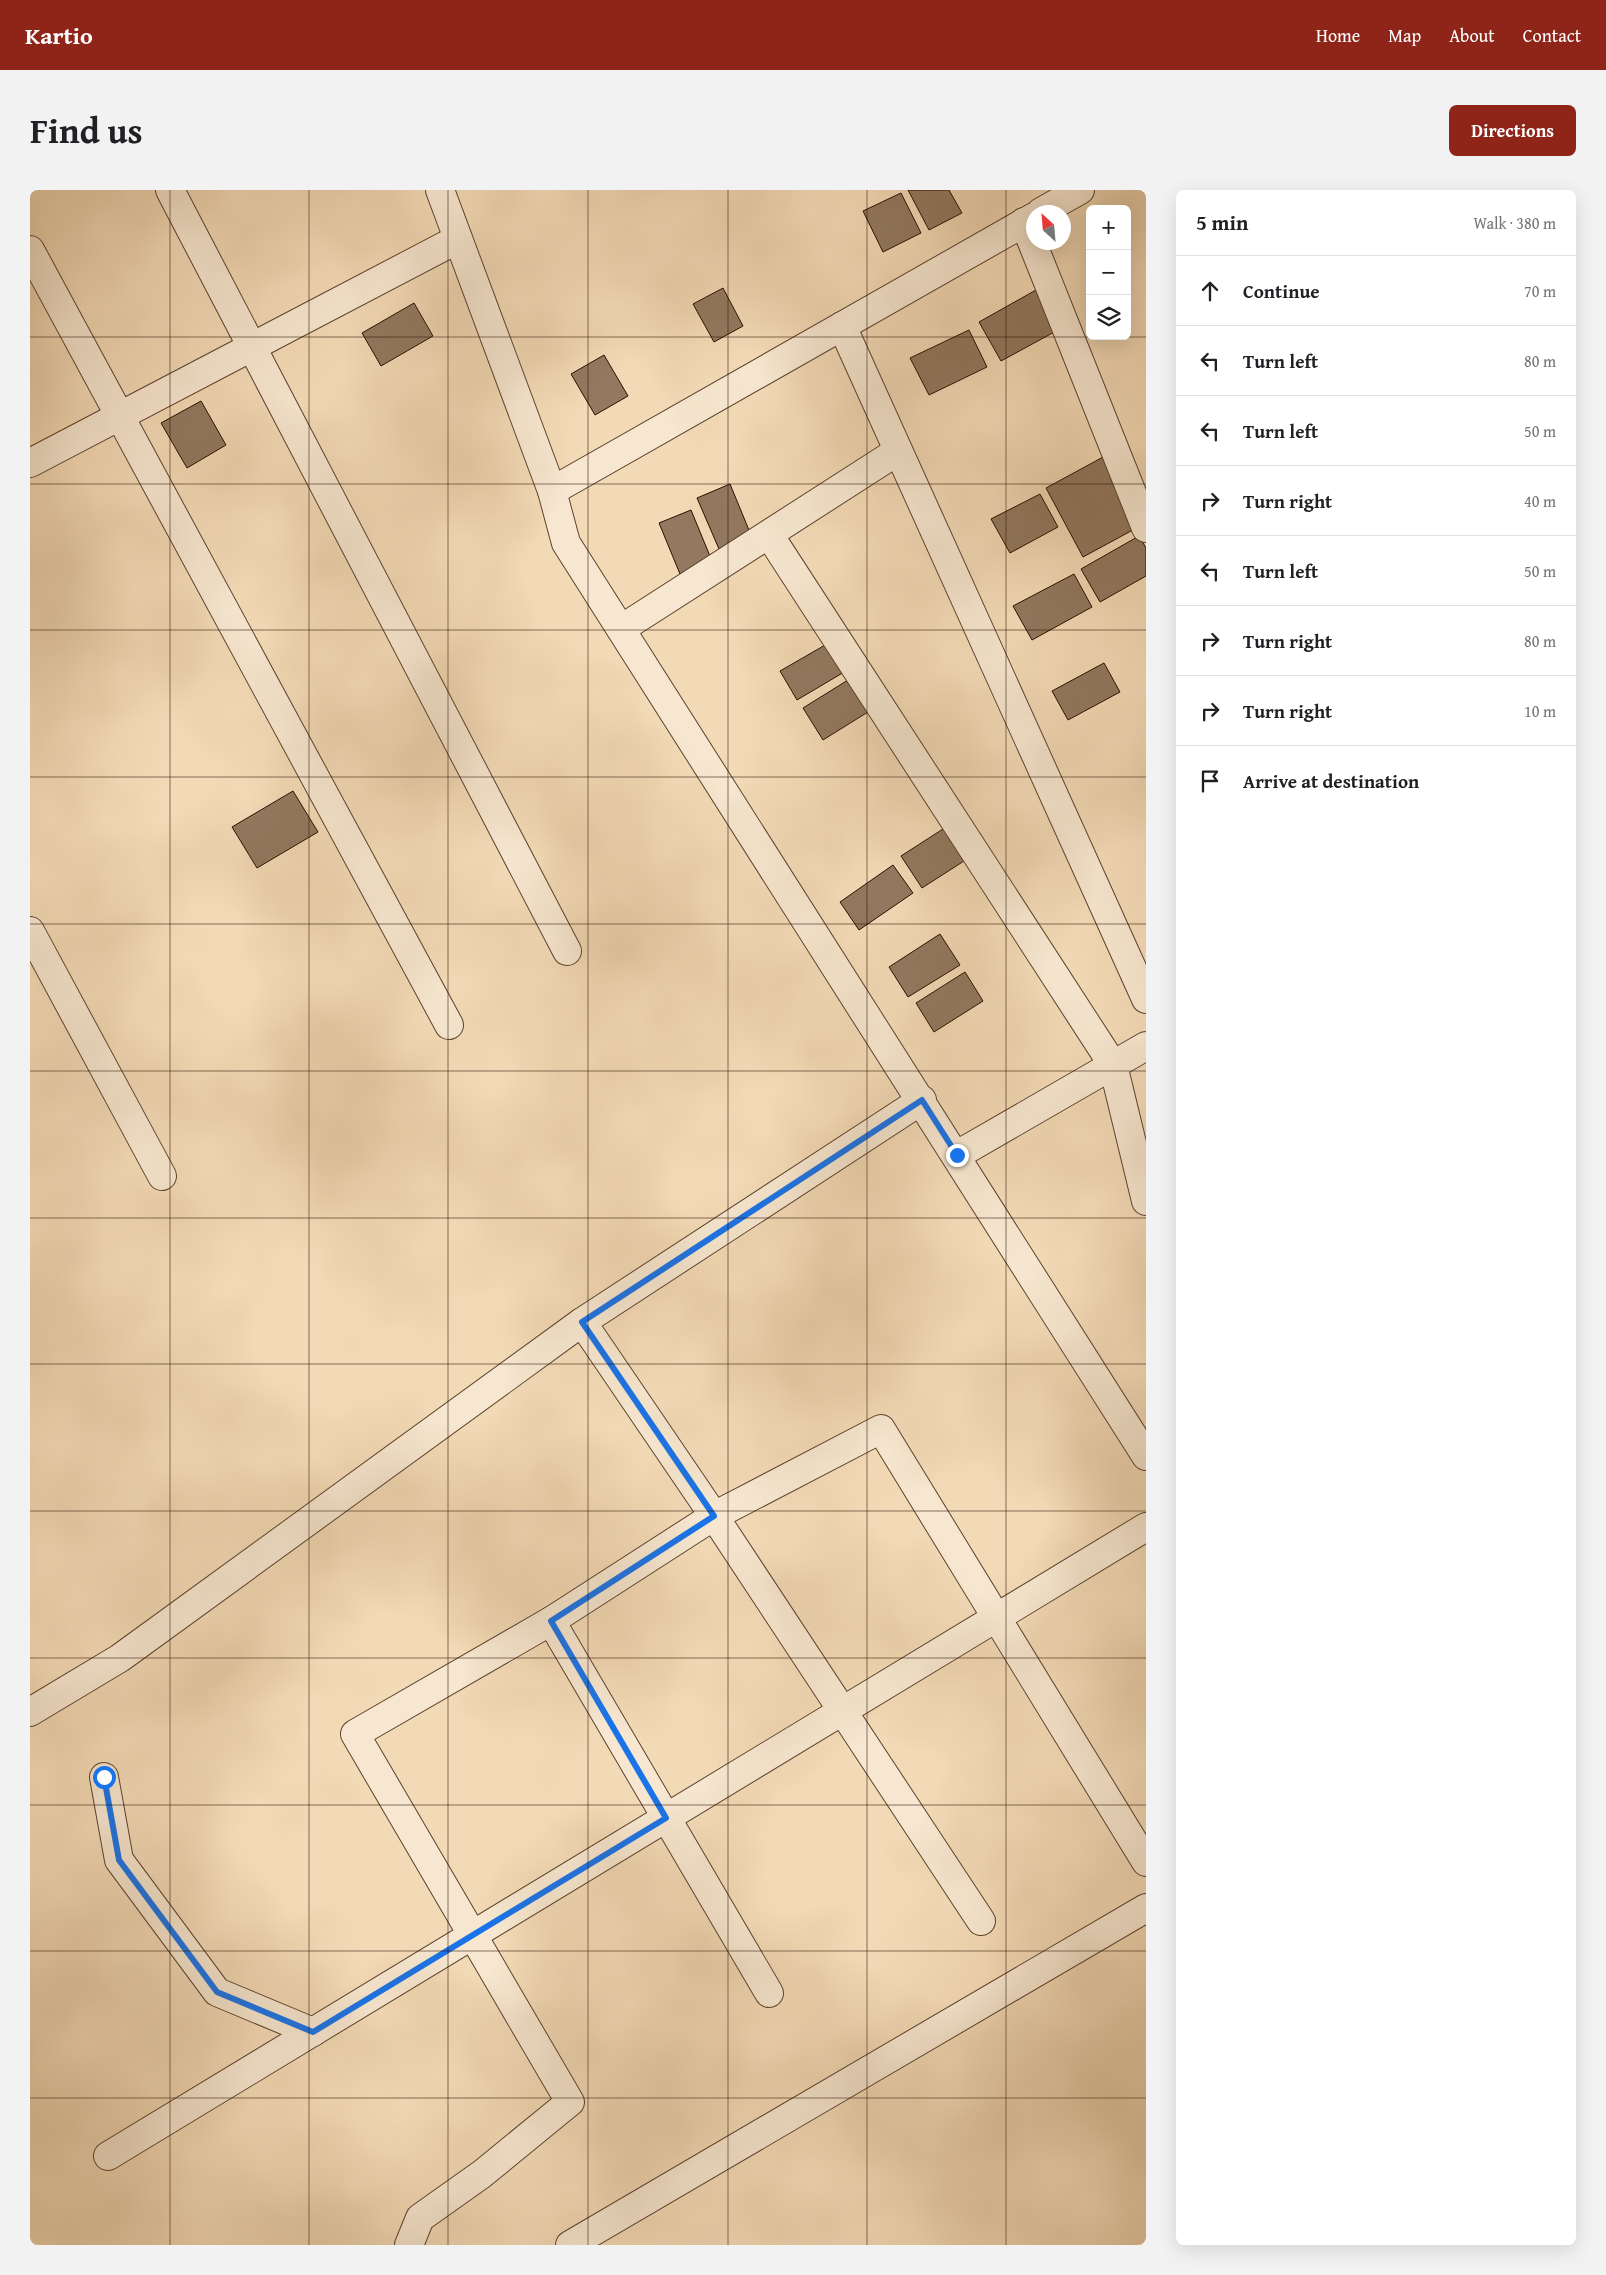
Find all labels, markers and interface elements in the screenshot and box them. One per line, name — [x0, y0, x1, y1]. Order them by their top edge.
text: Kartio — [25, 18, 93, 53]
text: Home — [1316, 22, 1360, 49]
text: Map — [1388, 22, 1421, 49]
text: About — [1449, 22, 1495, 49]
text: Contact — [1523, 22, 1581, 49]
text: Find us — [30, 105, 143, 156]
button: Directions — [1449, 105, 1576, 156]
north arrow — [1026, 205, 1071, 250]
map controls — [1086, 205, 1131, 340]
button: + — [1086, 205, 1131, 250]
text: 5 min — [1196, 207, 1248, 238]
text: Walk · 380 m — [1473, 211, 1556, 235]
button: − — [1086, 250, 1131, 295]
icon: ahead — [1196, 277, 1224, 305]
text: Continue — [1243, 277, 1320, 305]
text: 70 m — [1524, 279, 1556, 303]
button: layers — [1086, 295, 1131, 340]
icon: left — [1196, 347, 1224, 375]
text: Turn left — [1243, 347, 1318, 375]
text: 80 m — [1524, 349, 1556, 373]
icon: left — [1196, 417, 1224, 445]
text: Turn left — [1243, 417, 1318, 445]
text: 50 m — [1524, 419, 1556, 443]
icon: right — [1196, 487, 1224, 515]
text: Turn right — [1243, 487, 1332, 515]
text: 40 m — [1524, 489, 1556, 513]
icon: left — [1196, 557, 1224, 585]
text: Turn left — [1243, 557, 1318, 585]
text: 50 m — [1524, 559, 1556, 583]
icon: right — [1196, 627, 1224, 655]
text: Turn right — [1243, 627, 1332, 655]
text: 80 m — [1524, 629, 1556, 653]
icon: right — [1196, 697, 1224, 725]
text: Turn right — [1243, 697, 1332, 725]
text: 10 m — [1524, 699, 1556, 723]
icon: arrive — [1196, 767, 1224, 795]
text: Arrive at destination — [1243, 767, 1419, 795]
route end — [946, 1144, 969, 1167]
route start — [93, 1766, 116, 1789]

